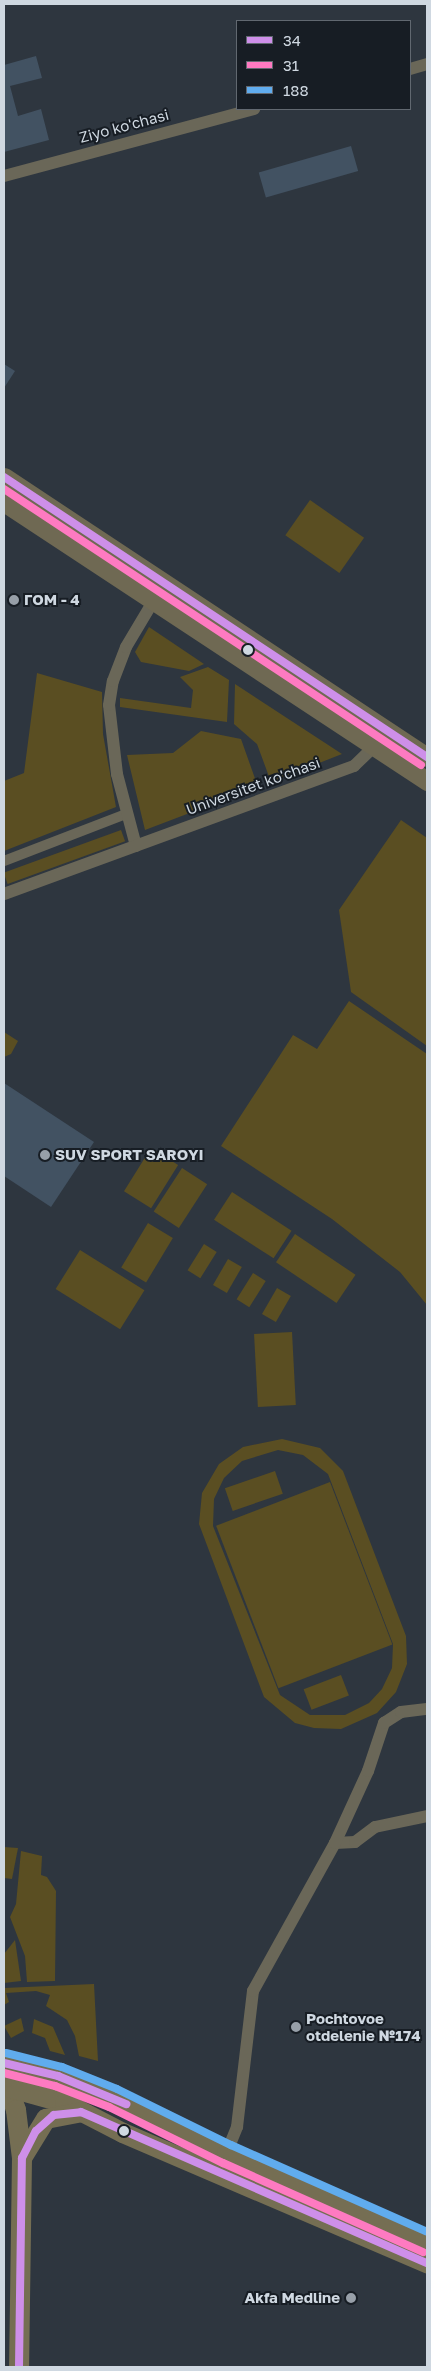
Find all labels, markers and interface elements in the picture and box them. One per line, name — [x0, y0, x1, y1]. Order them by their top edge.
legend — [236, 20, 411, 110]
text: 34 — [283, 31, 301, 49]
text: 31 — [283, 56, 299, 74]
text: 188 — [283, 81, 309, 99]
street label: Ziyo ko'chasi — [77, 105, 171, 147]
place label: ГОМ - 4 — [24, 591, 80, 609]
marker: ГОМ - 4 — [8, 594, 20, 606]
unlabelled marker — [243, 645, 253, 655]
street label: Universitet ko'chasi — [184, 753, 322, 819]
place label: SUV SPORT SAROYI — [55, 1146, 204, 1164]
marker: SUV SPORT SAROYI — [39, 1149, 51, 1161]
place label: Pochtovoe otdelenie №174 — [306, 2009, 421, 2044]
marker: Pochtovoe otdelenie №174 — [290, 2021, 302, 2033]
unlabelled marker — [119, 2126, 129, 2136]
place label: Akfa Medline — [245, 2289, 340, 2307]
marker: Akfa Medline — [344, 2291, 358, 2305]

